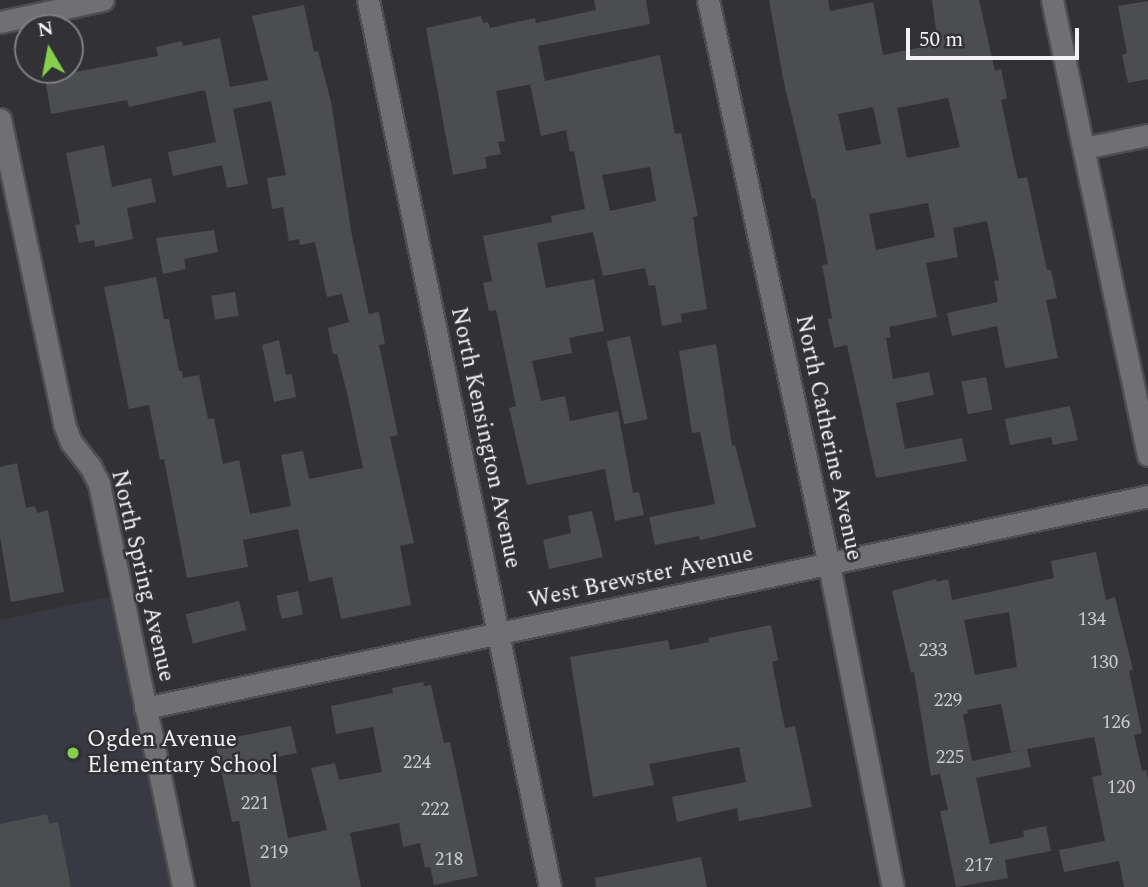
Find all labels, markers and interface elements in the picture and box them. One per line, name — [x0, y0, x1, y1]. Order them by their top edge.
north arrow — [14, 14, 84, 84]
text: N — [35, 14, 56, 45]
scale bar — [910, 14, 1083, 58]
text: 50 m — [919, 24, 963, 56]
street label: North Kensington Avenue — [444, 305, 526, 571]
street label: North Catherine Avenue — [788, 313, 868, 563]
street label: North Spring Avenue — [104, 468, 180, 684]
street label: West Brewster Avenue — [526, 541, 756, 615]
house number: 134 — [1078, 609, 1106, 631]
house number: 233 — [919, 640, 947, 662]
house number: 130 — [1090, 652, 1118, 674]
house number: 229 — [934, 690, 962, 712]
house number: 126 — [1102, 712, 1130, 734]
place label: Ogden Avenue Elementary School — [87, 726, 278, 780]
marker: Ogden Avenue Elementary School — [65, 745, 81, 761]
house number: 225 — [936, 747, 964, 769]
house number: 224 — [403, 752, 431, 774]
house number: 120 — [1107, 777, 1135, 799]
house number: 221 — [241, 793, 269, 815]
house number: 222 — [421, 799, 449, 821]
house number: 219 — [260, 842, 288, 864]
house number: 218 — [435, 849, 463, 871]
house number: 217 — [965, 855, 993, 877]

